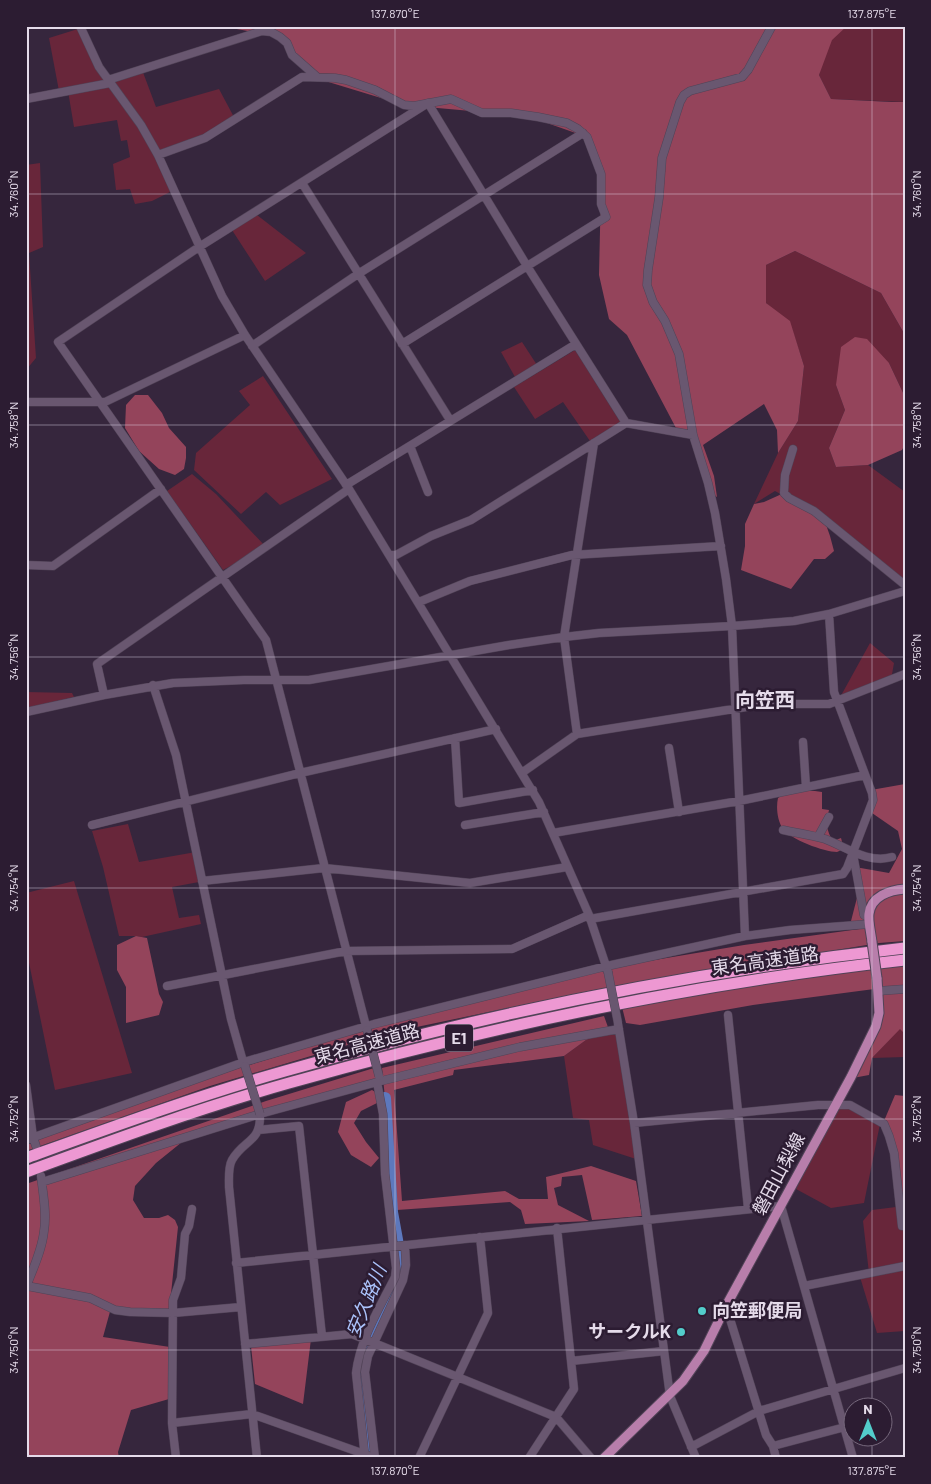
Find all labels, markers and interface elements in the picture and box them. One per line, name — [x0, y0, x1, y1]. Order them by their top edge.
text: 137.870°E — [370, 6, 420, 20]
text: 137.875°E — [848, 6, 896, 20]
text: 34.760°N — [6, 170, 20, 218]
text: 34.760°N — [909, 170, 923, 218]
text: 34.758°N — [6, 402, 20, 448]
text: 34.758°N — [909, 402, 923, 448]
text: 34.756°N — [6, 634, 20, 680]
text: 34.756°N — [909, 634, 923, 680]
district label: 向笠西 — [735, 687, 795, 711]
text: 34.754°N — [6, 864, 20, 912]
text: 34.754°N — [909, 864, 923, 912]
street label: 東名高速道路 — [710, 942, 820, 978]
street label: 東名高速道路 — [312, 1018, 422, 1068]
road number: E1 — [445, 1024, 473, 1052]
text: 34.752°N — [6, 1095, 20, 1143]
text: 34.752°N — [909, 1095, 923, 1143]
street label: 磐田山梨線 — [747, 1129, 809, 1218]
water label: 安久路川 — [341, 1259, 391, 1340]
place label: 向笠郵便局 — [712, 1299, 802, 1321]
marker: 向笠郵便局 — [696, 1305, 708, 1317]
place label: サークルK — [588, 1320, 671, 1342]
text: 34.750°N — [6, 1326, 20, 1374]
marker: サークルK — [675, 1326, 687, 1338]
text: 34.750°N — [909, 1326, 923, 1374]
north arrow — [844, 1396, 894, 1446]
text: N — [863, 1400, 873, 1417]
text: 137.870°E — [370, 1463, 420, 1477]
text: 137.875°E — [848, 1463, 896, 1477]

